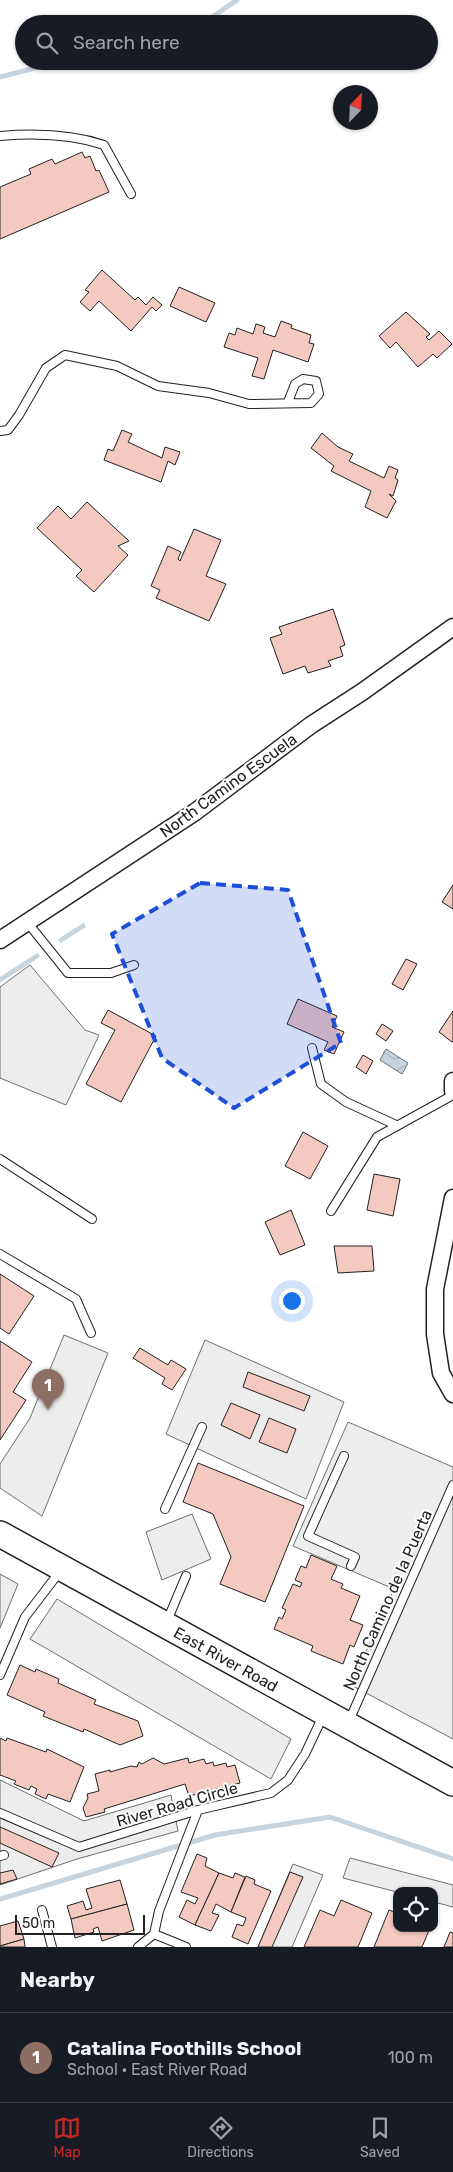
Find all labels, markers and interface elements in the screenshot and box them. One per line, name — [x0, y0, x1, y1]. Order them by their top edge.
search box — [15, 15, 438, 70]
icon: search — [33, 29, 61, 57]
text: Search here — [73, 31, 180, 54]
north arrow — [333, 85, 378, 130]
street label: North Camino Escuela — [156, 729, 301, 841]
your location — [279, 1288, 305, 1314]
pin: 1 — [32, 1369, 64, 1410]
street label: North Camino de la Puerta — [339, 1507, 436, 1693]
street label: East River Road — [170, 1623, 281, 1696]
street label: River Road Circle — [114, 1778, 240, 1831]
map controls — [393, 1887, 438, 1932]
button: locate — [393, 1887, 438, 1932]
scale bar — [15, 1912, 145, 1935]
text: 50 m — [22, 1915, 55, 1932]
text: Nearby — [20, 1967, 95, 1992]
text: Catalina Foothills School — [67, 2037, 302, 2060]
text: 1 — [32, 2048, 40, 2067]
text: 100 m — [388, 2048, 433, 2067]
text: School · East River Road — [67, 2060, 247, 2079]
tab: Map — [53, 2114, 81, 2161]
tab: Directions — [187, 2114, 254, 2161]
tab: Saved — [360, 2114, 400, 2161]

